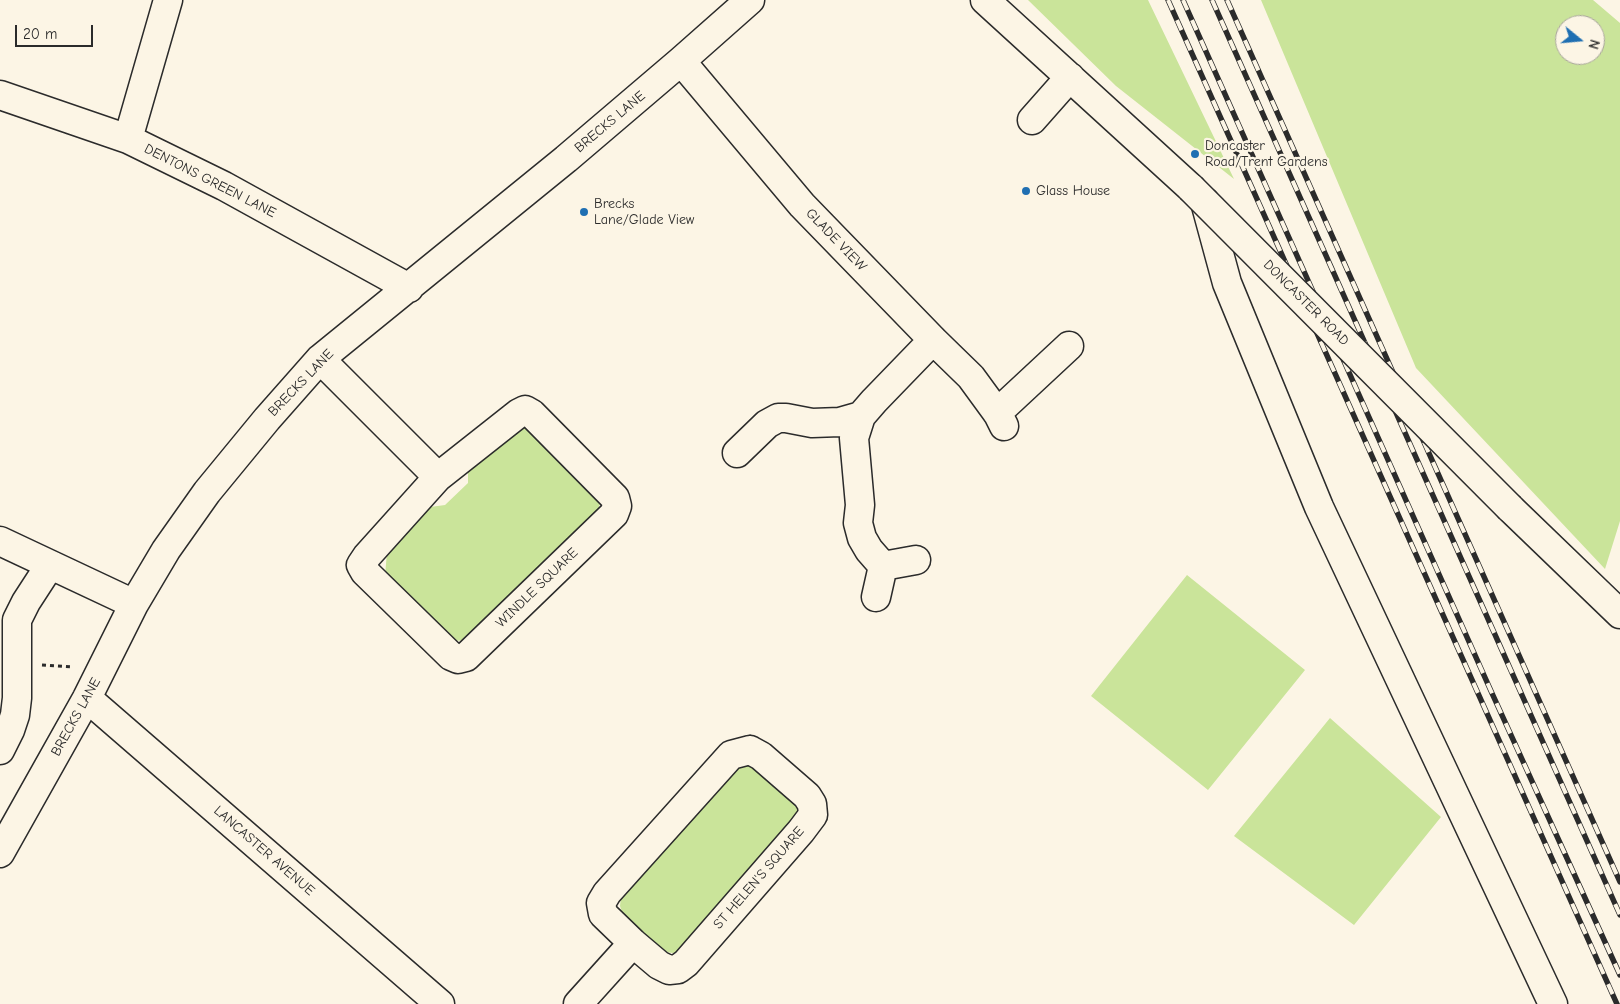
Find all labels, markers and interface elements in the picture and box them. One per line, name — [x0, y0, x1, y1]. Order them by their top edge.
scale bar — [18, 15, 95, 47]
north arrow — [1555, 15, 1605, 65]
text: 20 m — [23, 25, 57, 43]
text: N — [1584, 37, 1603, 51]
street label: BRECKS LANE — [571, 88, 649, 156]
place label: Doncaster Road/Trent Gardens — [1205, 138, 1327, 170]
street label: DENTONS GREEN LANE — [141, 140, 279, 222]
marker: Doncaster Road/Trent Gardens — [1189, 148, 1201, 160]
place label: Glass House — [1036, 183, 1110, 199]
marker: Glass House — [1020, 185, 1032, 197]
place label: Brecks Lane/Glade View — [594, 196, 694, 228]
street label: GLADE VIEW — [802, 205, 870, 275]
marker: Brecks Lane/Glade View — [578, 206, 590, 218]
street label: DONCASTER ROAD — [1260, 257, 1352, 349]
street label: BRECKS LANE — [265, 346, 337, 420]
street label: WINDLE SQUARE — [492, 545, 582, 631]
street label: BRECKS LANE — [48, 675, 104, 759]
street label: LANCASTER AVENUE — [210, 803, 318, 899]
street label: ST HELEN'S SQUARE — [710, 823, 808, 933]

